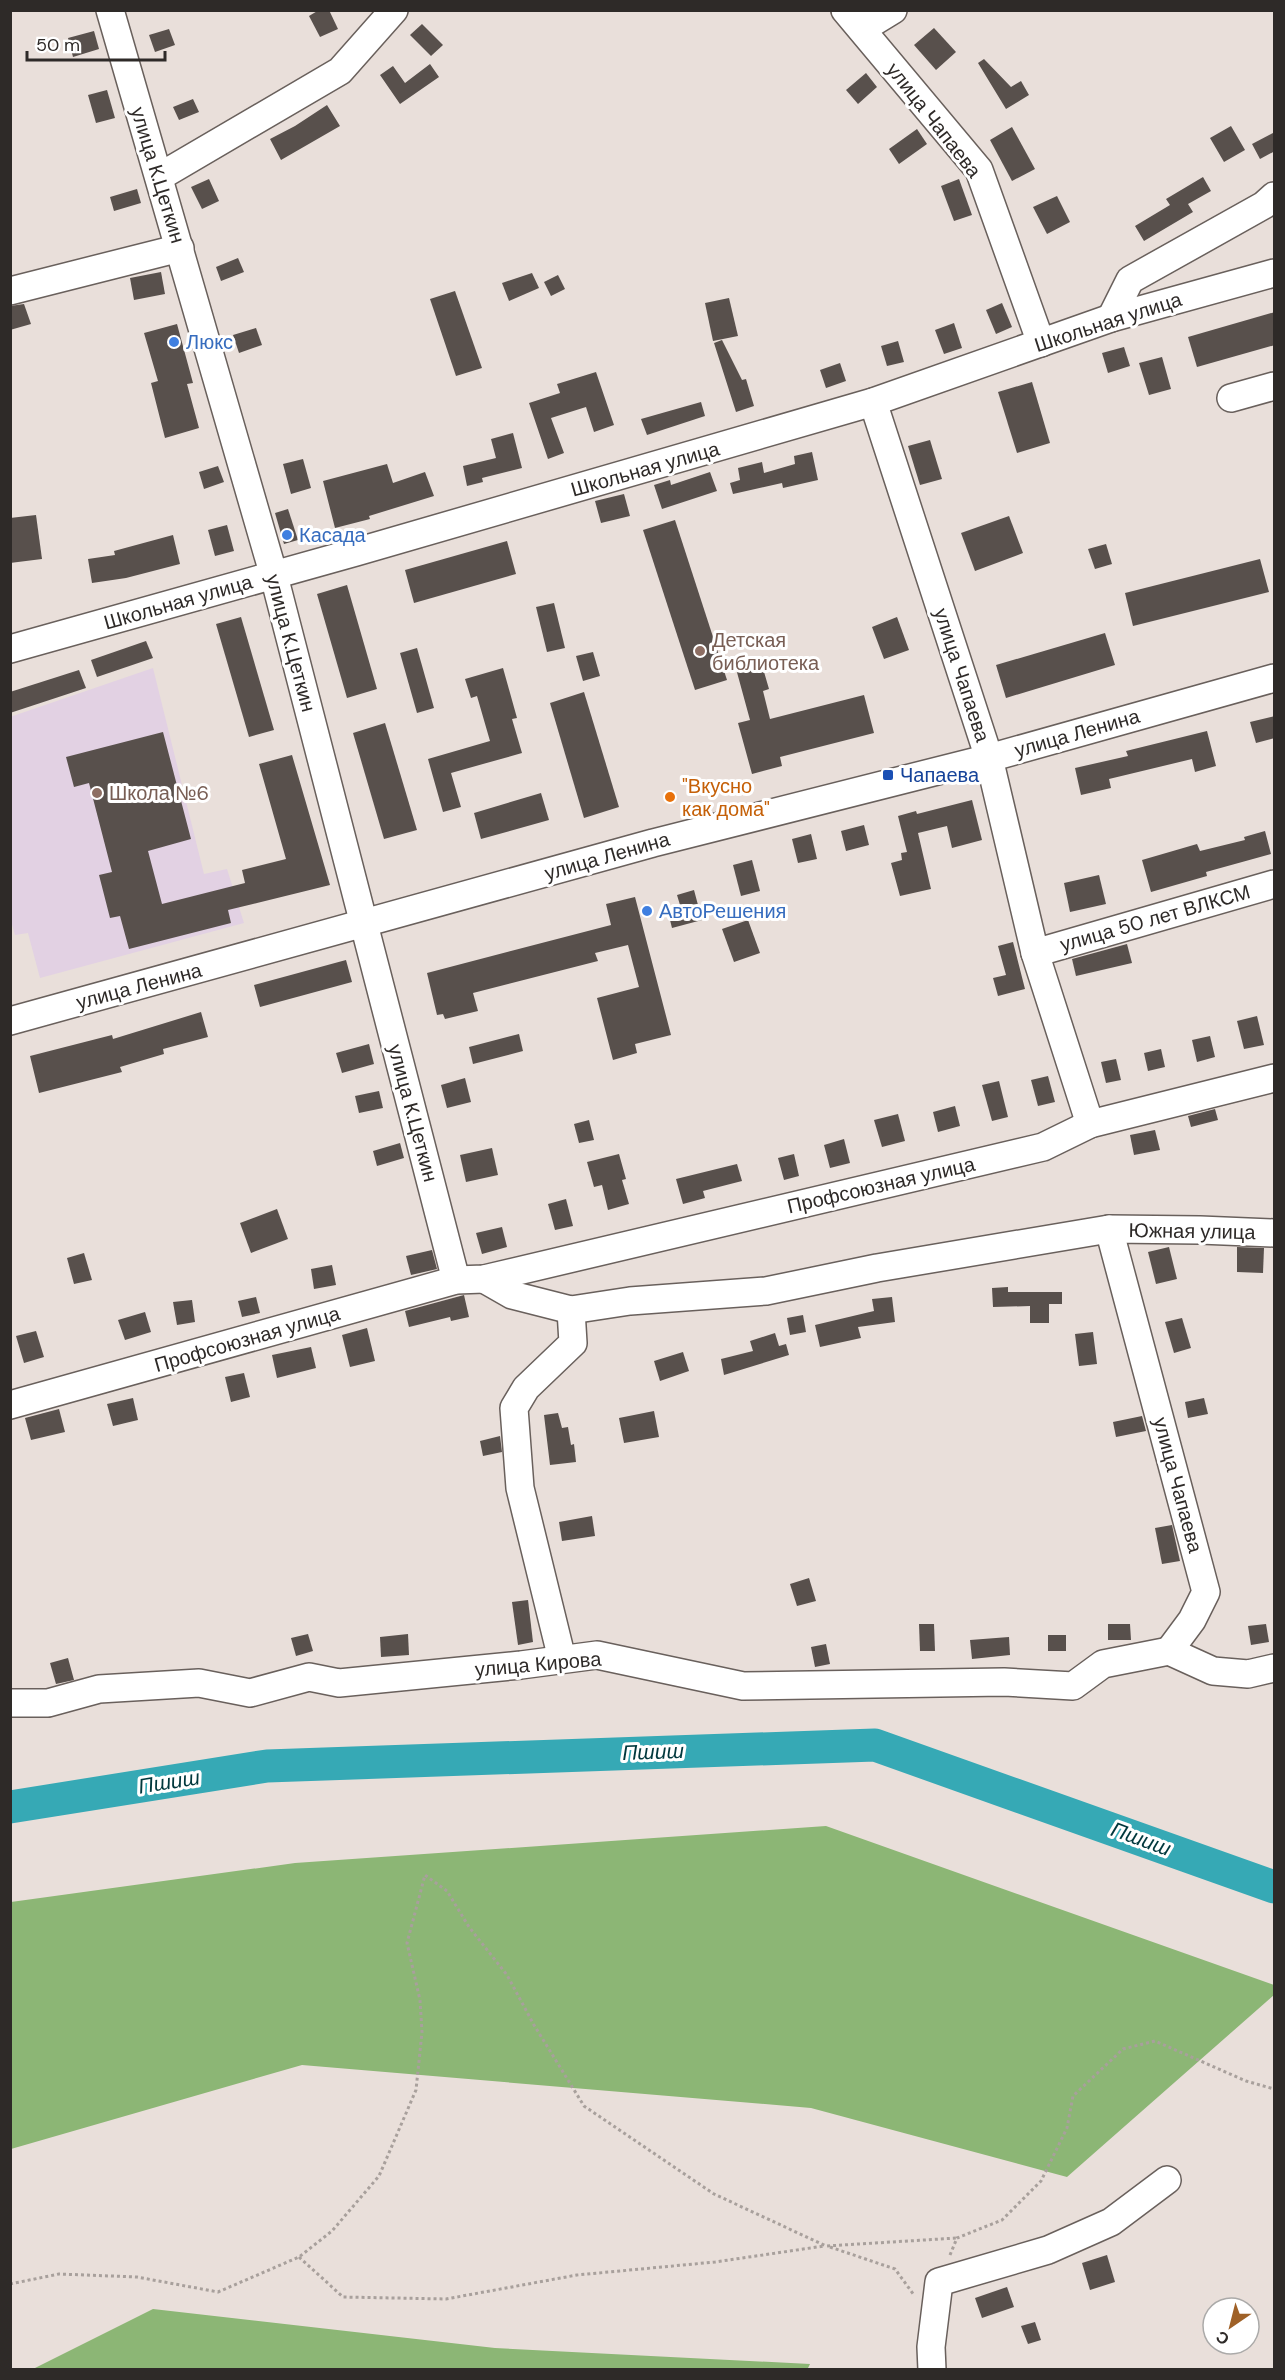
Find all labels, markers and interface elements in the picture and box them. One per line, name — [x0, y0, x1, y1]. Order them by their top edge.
scale bar — [27, 24, 165, 62]
text: 50 m — [36, 33, 80, 57]
street label: улица Чапаева — [881, 57, 988, 184]
street label: улица К.Цеткин — [125, 104, 191, 246]
street label: Школьная улица — [1031, 286, 1186, 358]
place label: Люкс — [186, 329, 233, 355]
marker: Люкс — [167, 335, 181, 349]
street label: Школьная улица — [568, 435, 723, 503]
place label: Касада — [299, 522, 367, 548]
marker: Касада — [280, 528, 294, 542]
street label: Школьная улица — [101, 568, 256, 636]
street label: улица К.Цеткин — [260, 571, 322, 715]
street label: улица Чапаева — [928, 605, 996, 746]
place label: Детская библиотека — [712, 627, 820, 676]
marker: Детская библиотека — [693, 644, 707, 658]
street label: улица Ленина — [1011, 702, 1143, 763]
place label: Чапаева — [900, 762, 980, 788]
marker: Чапаева — [881, 768, 895, 782]
place label: "Вкусно как дома" — [682, 773, 770, 822]
place label: Школа №6 — [109, 780, 209, 806]
marker: Школа №6 — [90, 786, 104, 800]
marker: "Вкусно как дома" — [663, 790, 677, 804]
street label: улица Ленина — [541, 825, 673, 886]
street label: улица 50 лет ВЛКСМ — [1057, 878, 1253, 958]
place label: АвтоРешения — [659, 898, 786, 924]
marker: АвтоРешения — [640, 904, 654, 918]
street label: улица Ленина — [73, 957, 205, 1015]
street label: улица К.Цеткин — [382, 1041, 444, 1185]
street label: Профсоюзная улица — [785, 1151, 978, 1219]
street label: Южная улица — [1128, 1217, 1257, 1245]
street label: Профсоюзная улица — [151, 1300, 344, 1378]
street label: улица Чапаева — [1147, 1414, 1209, 1557]
street label: улица Кирова — [474, 1645, 603, 1682]
water label: Пшиш — [622, 1737, 685, 1767]
water label: Пшиш — [136, 1763, 202, 1801]
water label: Пшиш — [1107, 1815, 1175, 1863]
north arrow — [1201, 2296, 1261, 2356]
text: С — [1212, 2326, 1233, 2350]

